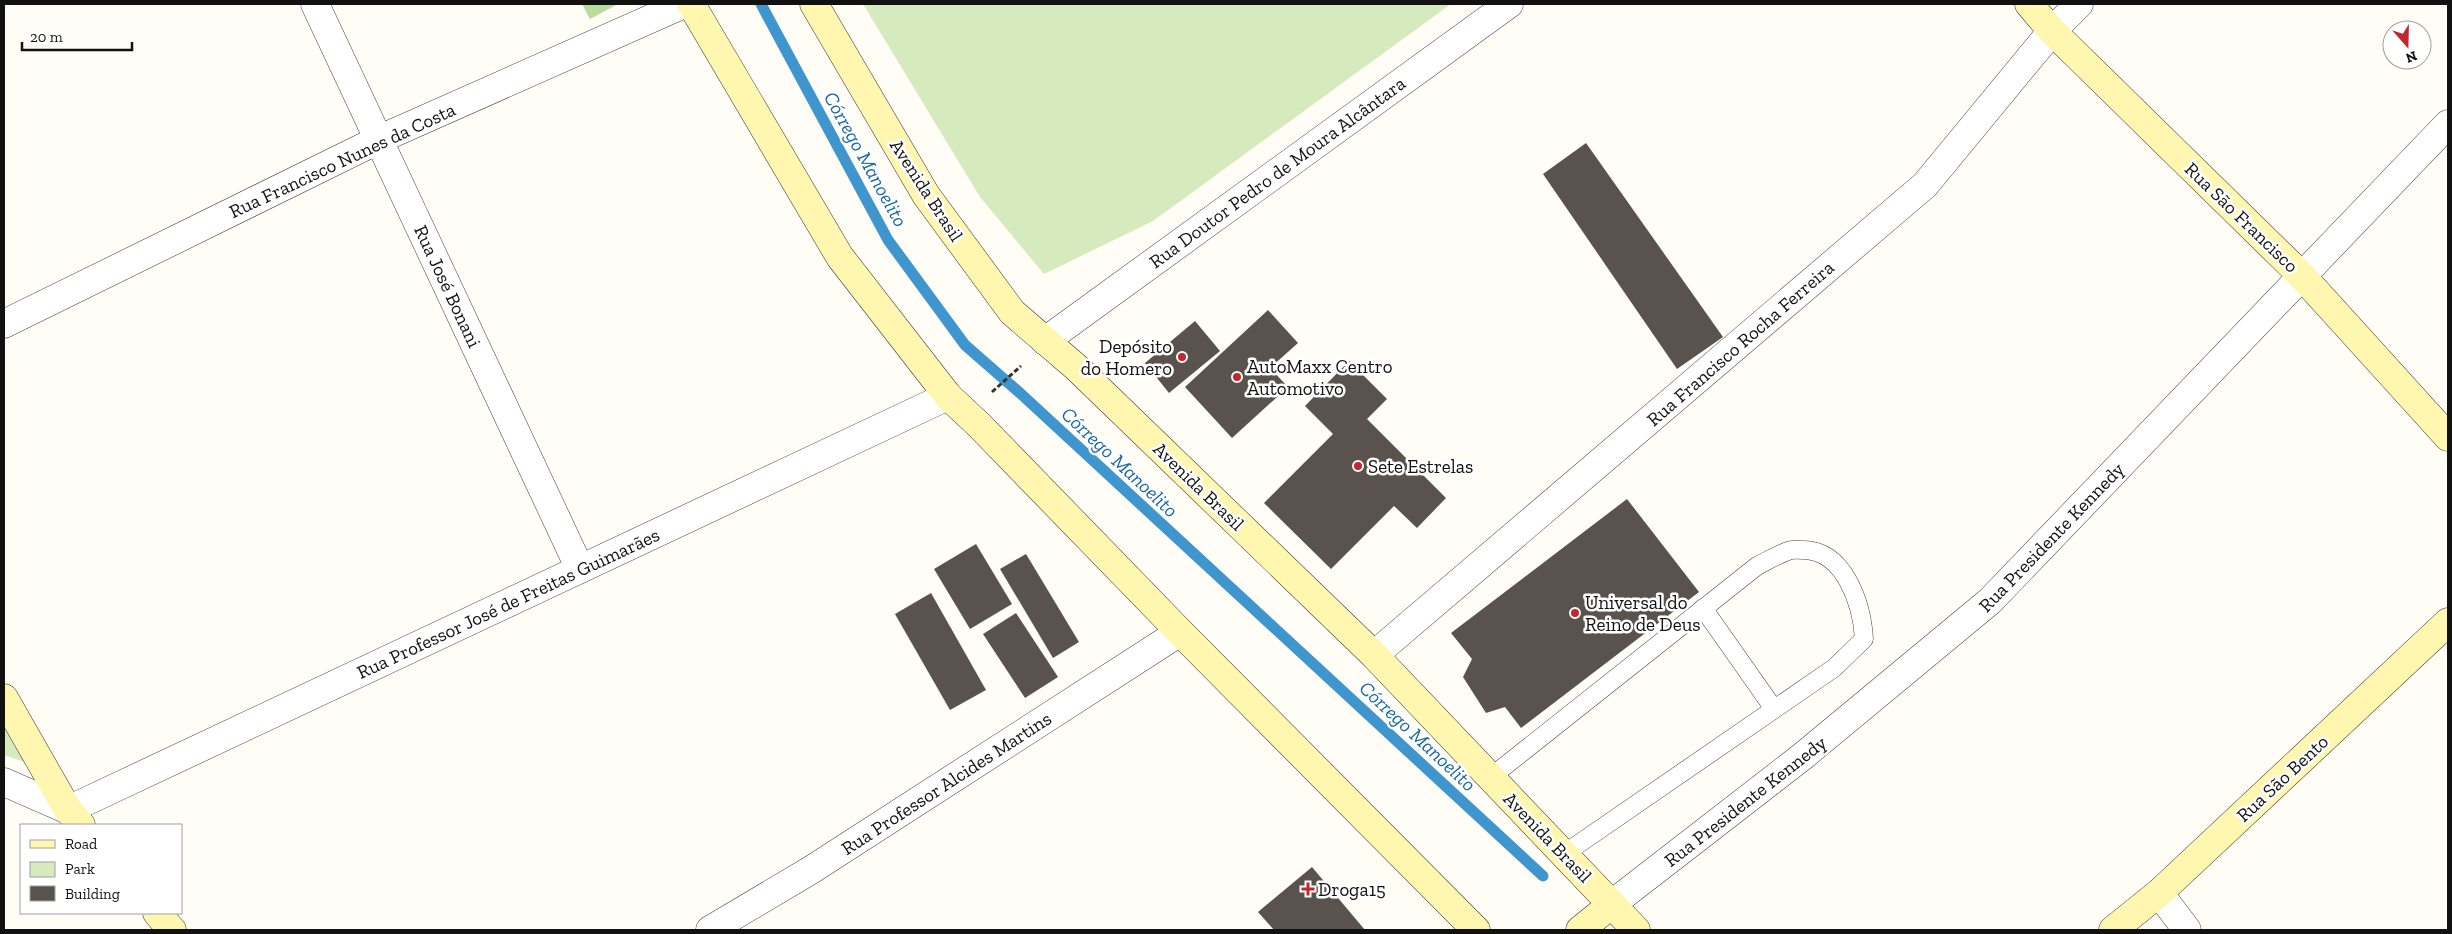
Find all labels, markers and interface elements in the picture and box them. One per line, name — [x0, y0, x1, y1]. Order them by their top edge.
scale bar — [22, 20, 132, 52]
north arrow — [2382, 20, 2432, 70]
text: 20 m — [30, 28, 63, 46]
text: N — [2403, 47, 2419, 67]
street label: Rua Doutor Pedro de Moura Alcântara — [1145, 72, 1410, 273]
water label: Córrego Manoelito — [819, 87, 913, 231]
street label: Rua Francisco Nunes da Costa — [225, 98, 459, 223]
street label: Avenida Brasil — [885, 135, 968, 246]
street label: Rua São Francisco — [2180, 157, 2303, 277]
street label: Rua José Bonani — [409, 221, 486, 351]
street label: Rua Francisco Rocha Ferreira — [1642, 256, 1839, 431]
place label: Depósito do Homero — [1081, 335, 1172, 380]
marker: Depósito do Homero — [1176, 351, 1188, 363]
place label: AutoMaxx Centro Automotivo — [1247, 355, 1393, 400]
marker: AutoMaxx Centro Automotivo — [1231, 371, 1243, 383]
water label: Córrego Manoelito — [1057, 402, 1183, 522]
street label: Avenida Brasil — [1149, 437, 1249, 535]
place label: Sete Estrelas — [1368, 455, 1473, 478]
street label: Rua Presidente Kennedy — [1974, 457, 2129, 617]
marker: Sete Estrelas — [1352, 460, 1364, 472]
street label: Rua Professor José de Freitas Guimarães — [353, 523, 663, 684]
place label: Universal do Reino de Deus — [1585, 591, 1701, 636]
marker: Universal do Reino de Deus — [1569, 607, 1581, 619]
water label: Córrego Manoelito — [1355, 676, 1481, 796]
street label: Rua Professor Alcides Martins — [837, 707, 1056, 860]
street label: Rua São Bento — [2232, 730, 2333, 827]
street label: Rua Presidente Kennedy — [1660, 731, 1831, 872]
street label: Avenida Brasil — [1499, 787, 1597, 887]
legend — [20, 824, 182, 914]
text: Road — [65, 835, 98, 853]
text: Park — [65, 860, 95, 878]
place label: Droga15 — [1318, 878, 1386, 901]
marker: Droga15 — [1302, 883, 1314, 895]
text: Building — [65, 885, 120, 903]

